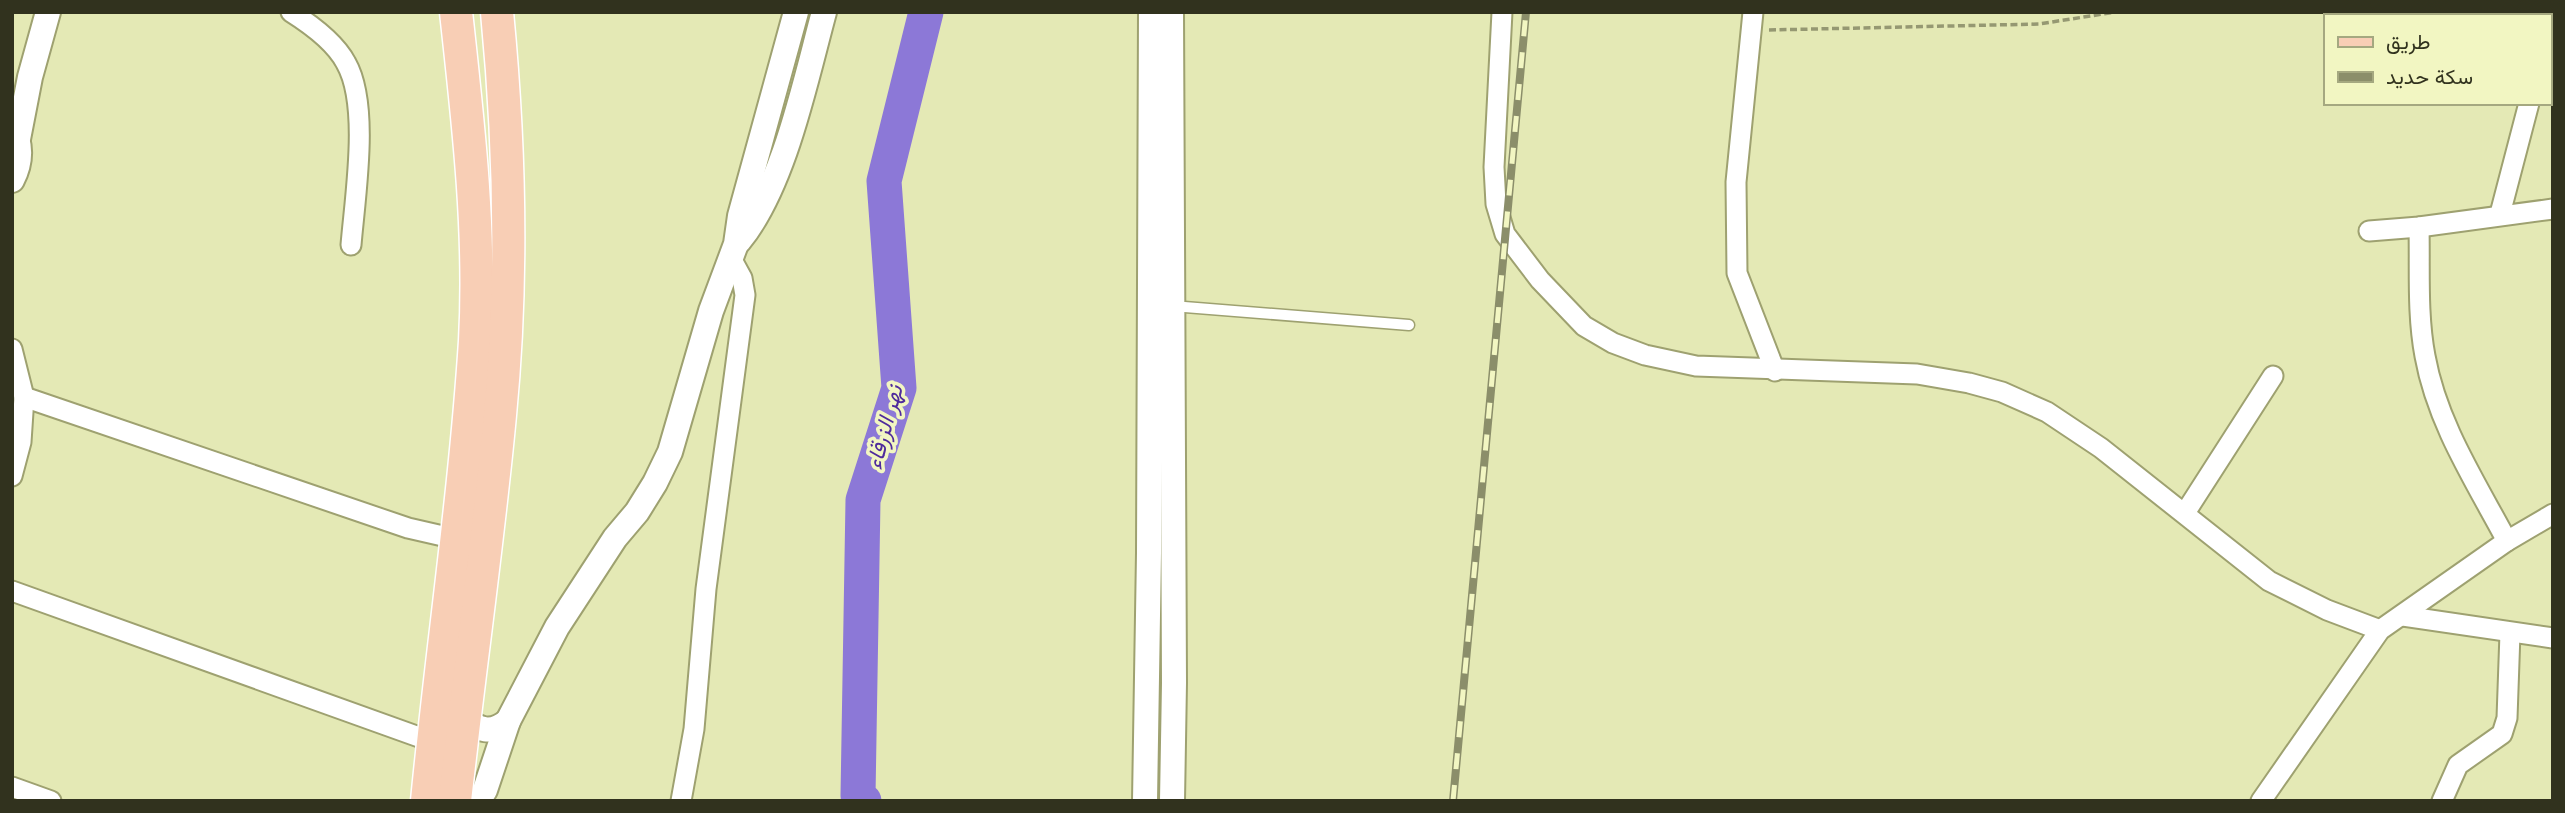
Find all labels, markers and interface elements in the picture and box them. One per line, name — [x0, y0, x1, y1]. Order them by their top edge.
legend — [2324, 14, 2551, 105]
text: طريق — [2386, 30, 2431, 55]
text: سكة حديد — [2386, 65, 2473, 89]
water label: نهر الزرقاء — [860, 381, 910, 472]

